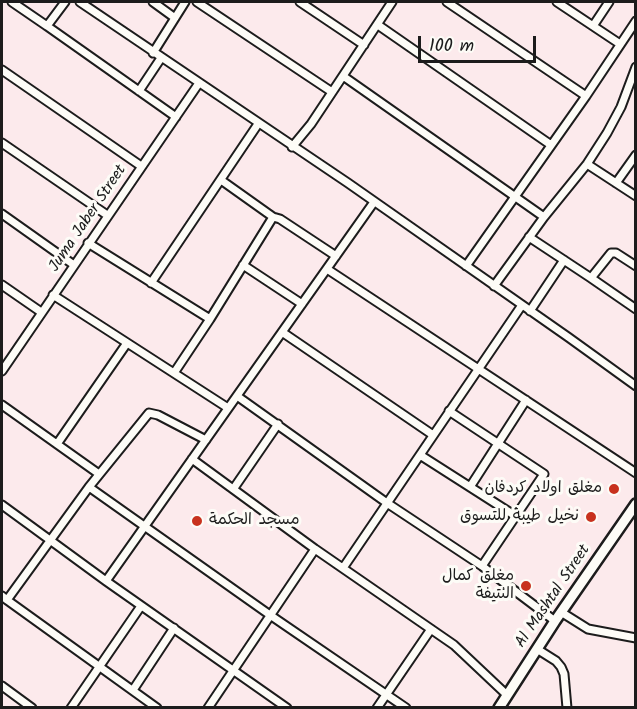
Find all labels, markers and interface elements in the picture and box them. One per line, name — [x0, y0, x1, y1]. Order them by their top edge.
scale bar — [421, 24, 540, 62]
text: 100 m — [429, 32, 474, 61]
street label: Juma Jaber Street — [46, 162, 132, 276]
place label: مغلق اولاد كردفان — [484, 479, 602, 499]
marker: مغلق اولاد كردفان — [607, 482, 621, 496]
place label: نخيل طيبة للتسوق — [460, 507, 579, 527]
marker: نخيل طيبة للتسوق — [584, 510, 598, 524]
place label: مسجد الحكمة — [209, 511, 300, 531]
marker: مسجد الحكمة — [190, 514, 204, 528]
street label: Al Mashtal Street — [512, 542, 596, 652]
place label: مغلق كمال النتيفة — [442, 567, 514, 605]
marker: مغلق كمال النتيفة — [519, 579, 533, 593]

